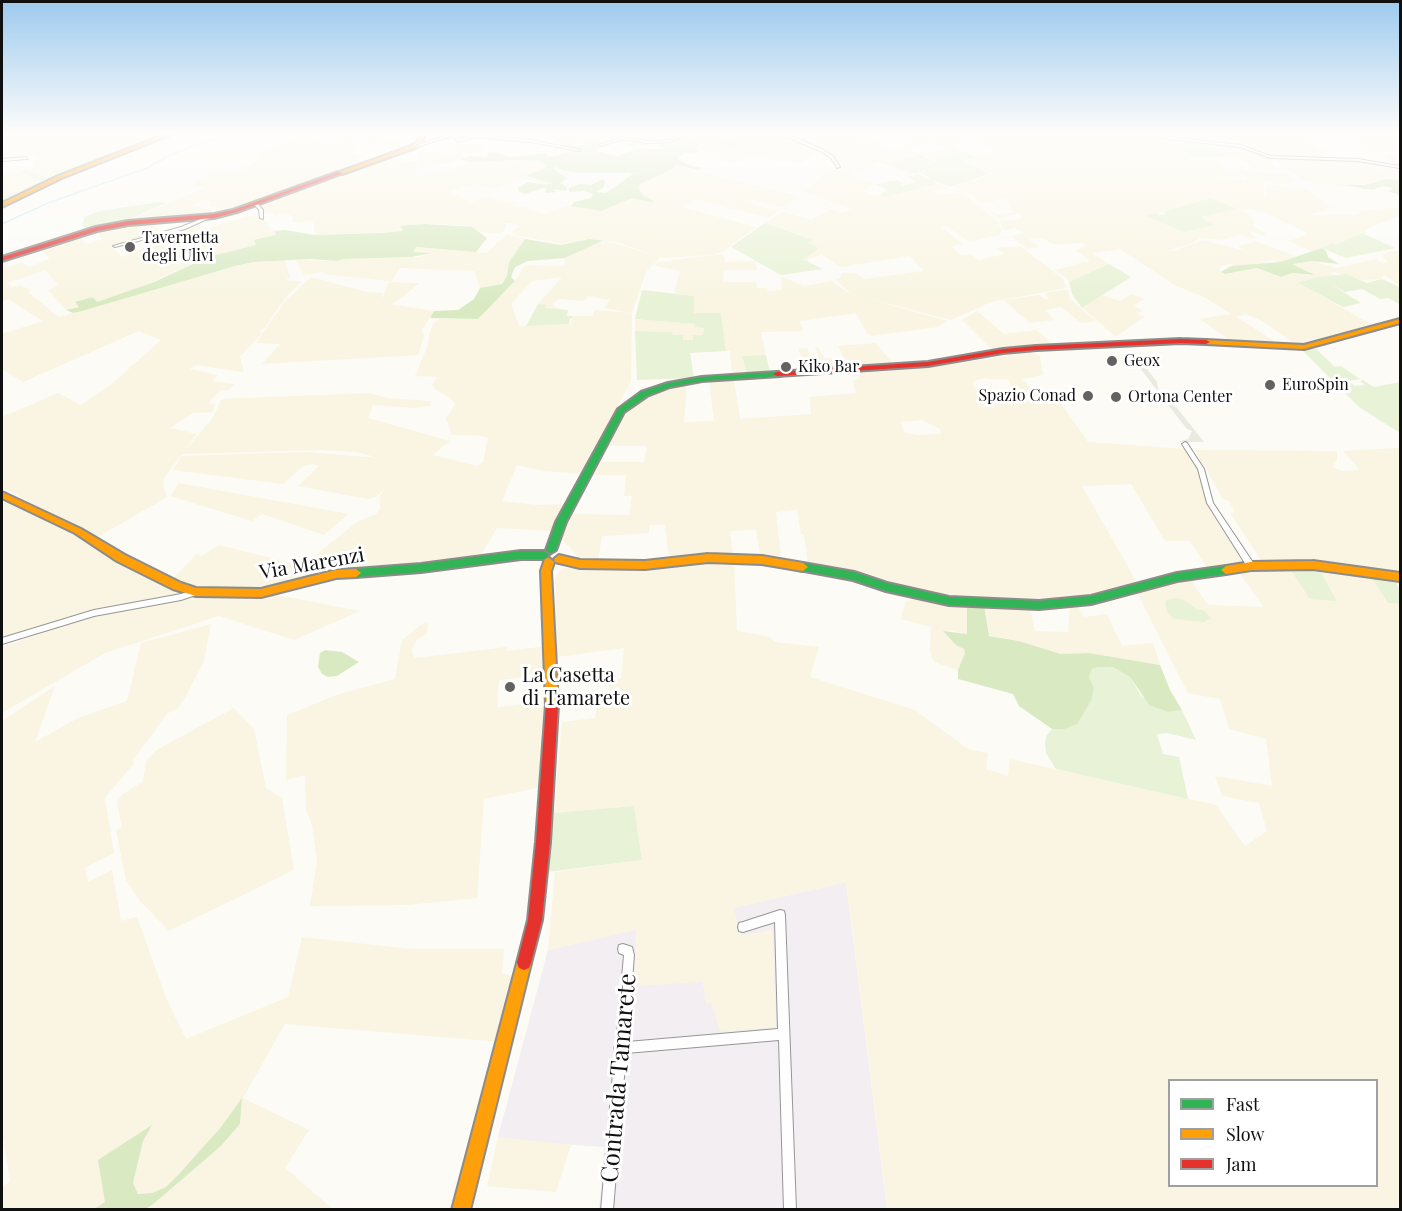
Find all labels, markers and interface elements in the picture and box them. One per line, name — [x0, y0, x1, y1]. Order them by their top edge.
place label: Tavernetta degli Ulivi — [142, 228, 219, 266]
marker: Tavernetta degli Ulivi — [123, 240, 137, 254]
place label: Geox — [1124, 351, 1160, 371]
marker: Geox — [1105, 354, 1119, 368]
place label: Kiko Bar — [798, 357, 859, 377]
marker: Kiko Bar — [779, 360, 793, 374]
place label: EuroSpin — [1282, 375, 1349, 395]
marker: EuroSpin — [1263, 378, 1277, 392]
place label: Spazio Conad — [978, 386, 1076, 406]
place label: Ortona Center — [1128, 387, 1232, 407]
marker: Spazio Conad — [1081, 389, 1095, 403]
marker: Ortona Center — [1109, 390, 1123, 404]
street label: Via Marenzi — [258, 543, 366, 585]
place label: La Casetta di Tamarete — [522, 664, 630, 711]
marker: La Casetta di Tamarete — [503, 680, 517, 694]
street label: Contrada Tamarete — [596, 972, 642, 1184]
legend — [1168, 1079, 1378, 1187]
text: Fast — [1226, 1092, 1259, 1116]
text: Slow — [1226, 1122, 1264, 1146]
text: Jam — [1226, 1152, 1256, 1176]

